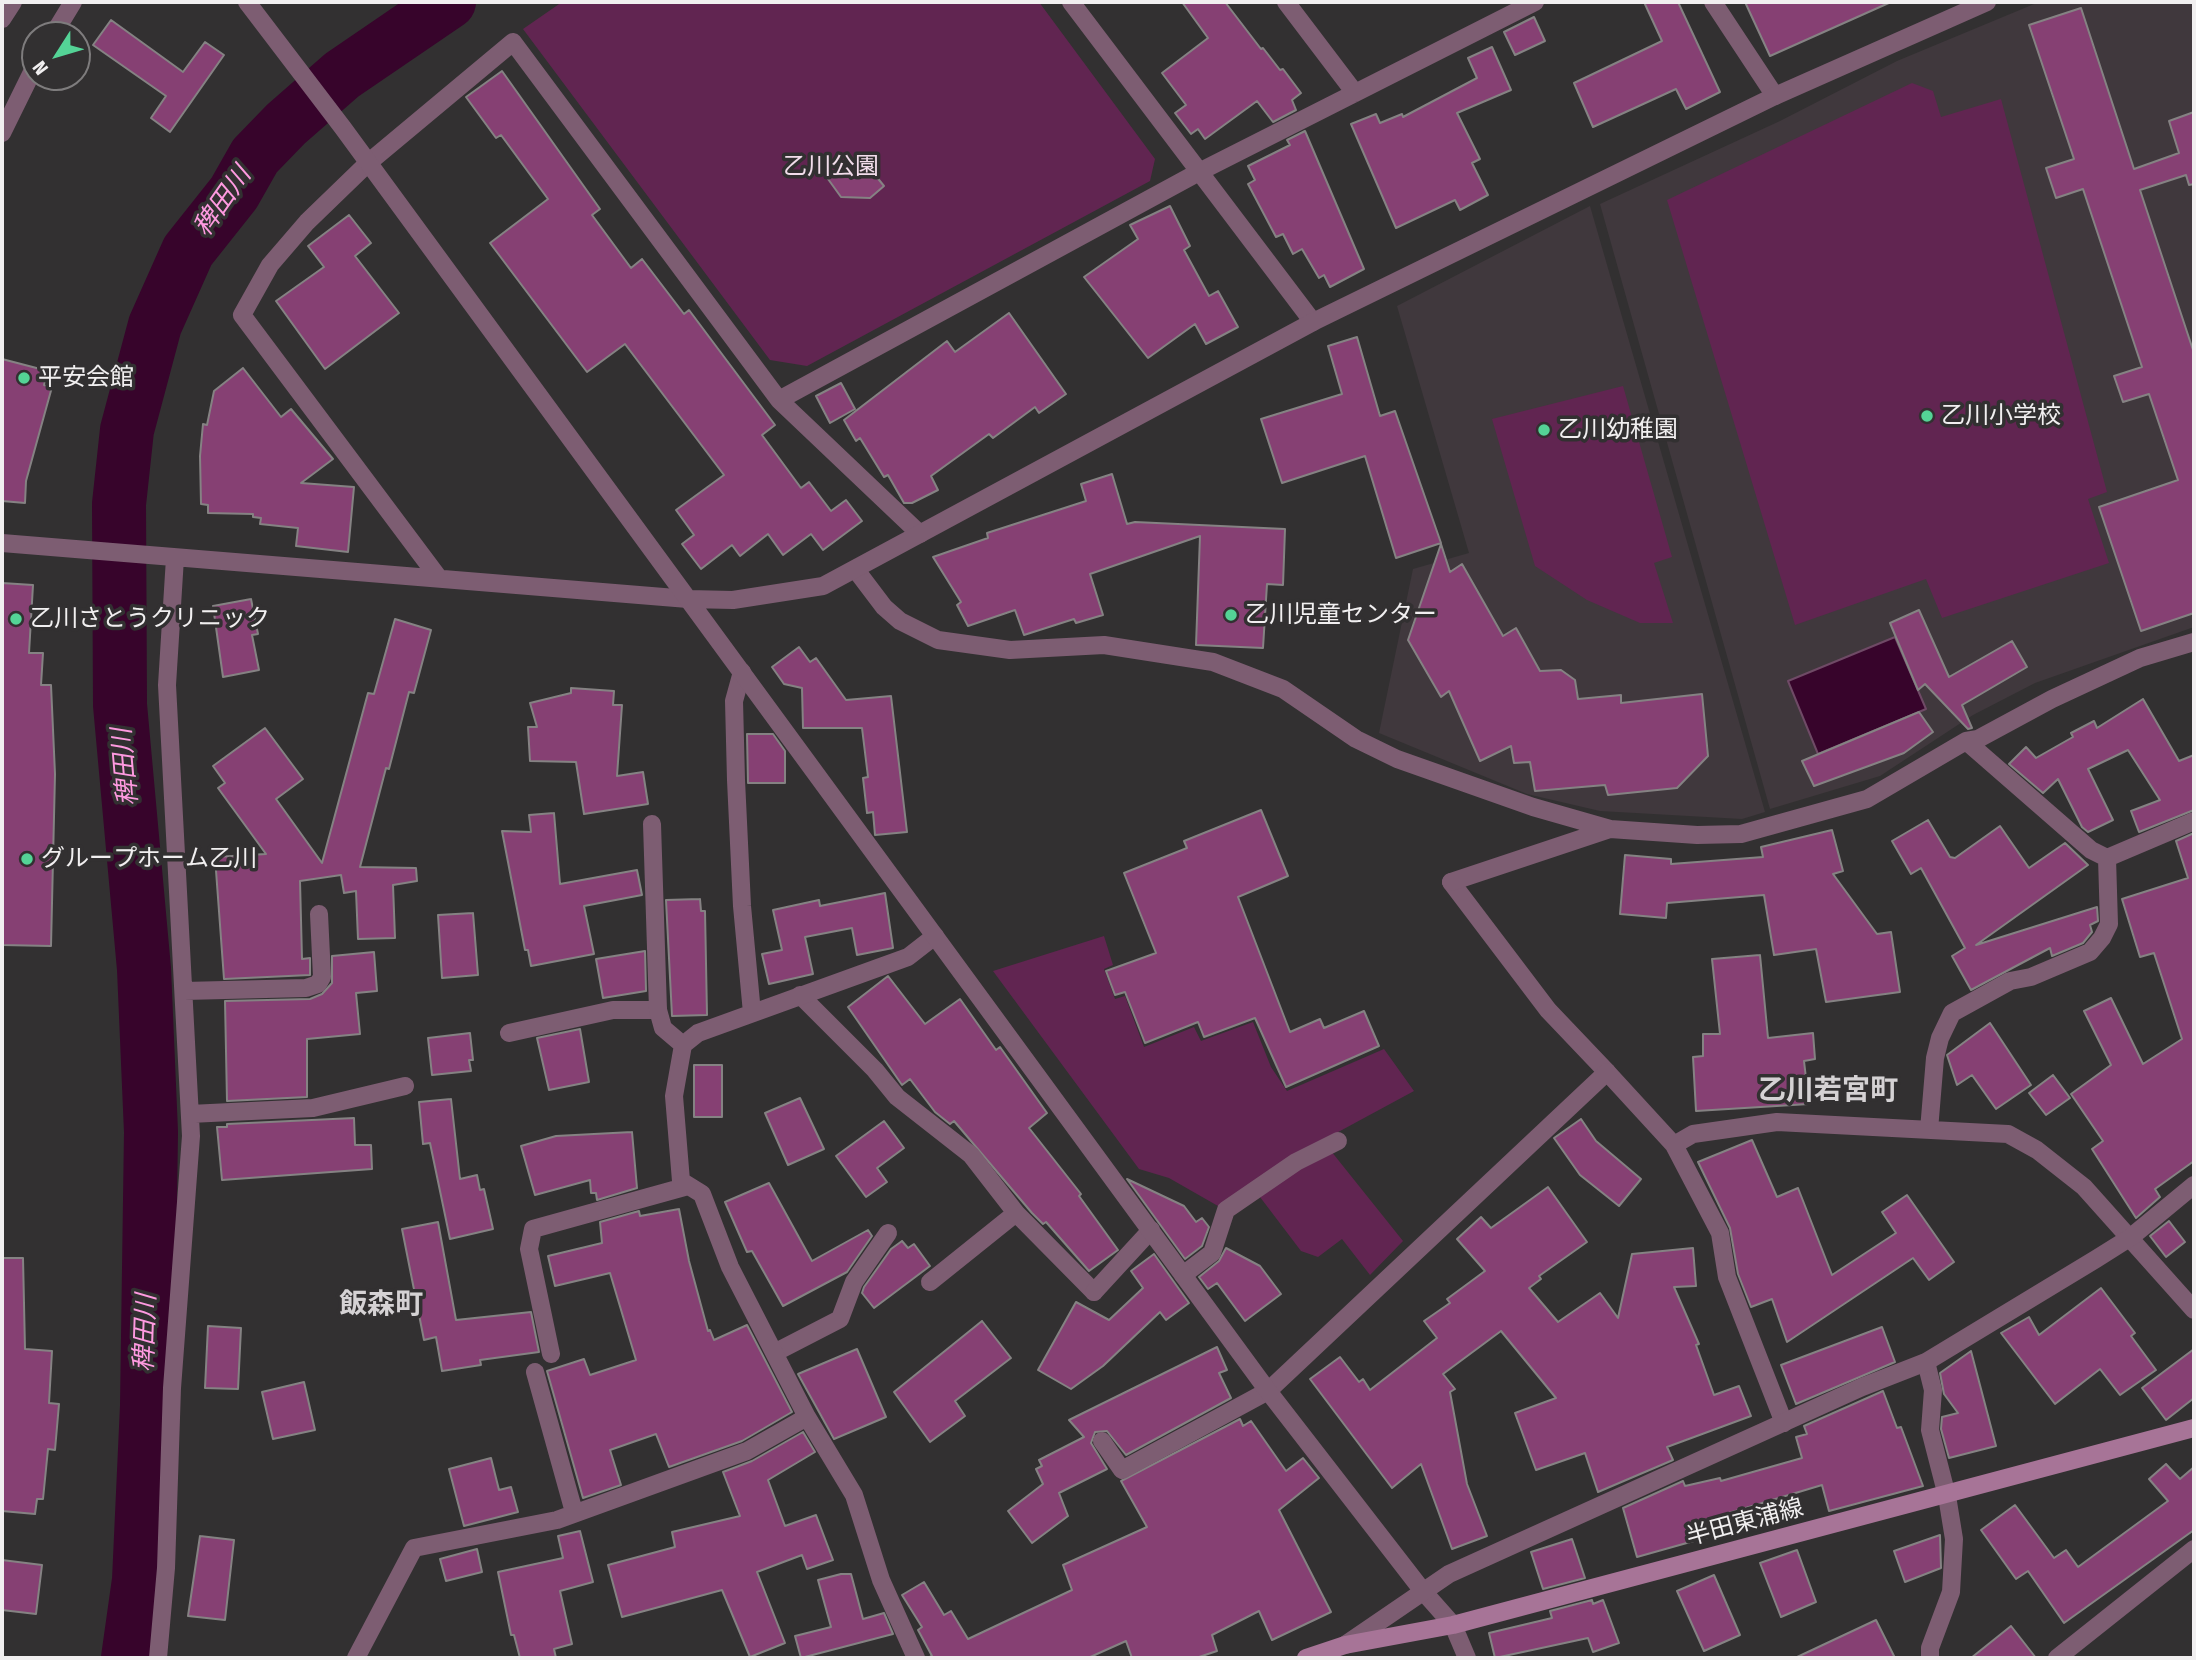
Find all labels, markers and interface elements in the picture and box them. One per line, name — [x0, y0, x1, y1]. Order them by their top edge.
north arrow — [21, 21, 91, 91]
text: N — [28, 56, 53, 79]
park label: 乙川公園 — [783, 153, 879, 181]
water label: 稗田川 — [188, 161, 258, 243]
place label: 平安会館 — [38, 364, 134, 392]
marker: 平安会館 — [16, 370, 32, 386]
place label: 乙川小学校 — [1941, 402, 2061, 430]
marker: 乙川小学校 — [1919, 408, 1935, 424]
place label: 乙川幼稚園 — [1558, 416, 1678, 444]
marker: 乙川幼稚園 — [1536, 422, 1552, 438]
place label: 乙川児童センター — [1245, 601, 1437, 629]
place label: 乙川さとうクリニック — [30, 605, 270, 633]
marker: 乙川児童センター — [1223, 607, 1239, 623]
marker: 乙川さとうクリニック — [8, 611, 24, 627]
water label: 稗田川 — [107, 727, 145, 807]
place label: グループホーム乙川 — [41, 845, 257, 873]
marker: グループホーム乙川 — [19, 851, 35, 867]
district label: 乙川若宮町 — [1758, 1074, 1898, 1108]
district label: 飯森町 — [339, 1288, 423, 1322]
water label: 稗田川 — [129, 1293, 163, 1373]
street label: 半田東浦線 — [1683, 1494, 1807, 1552]

